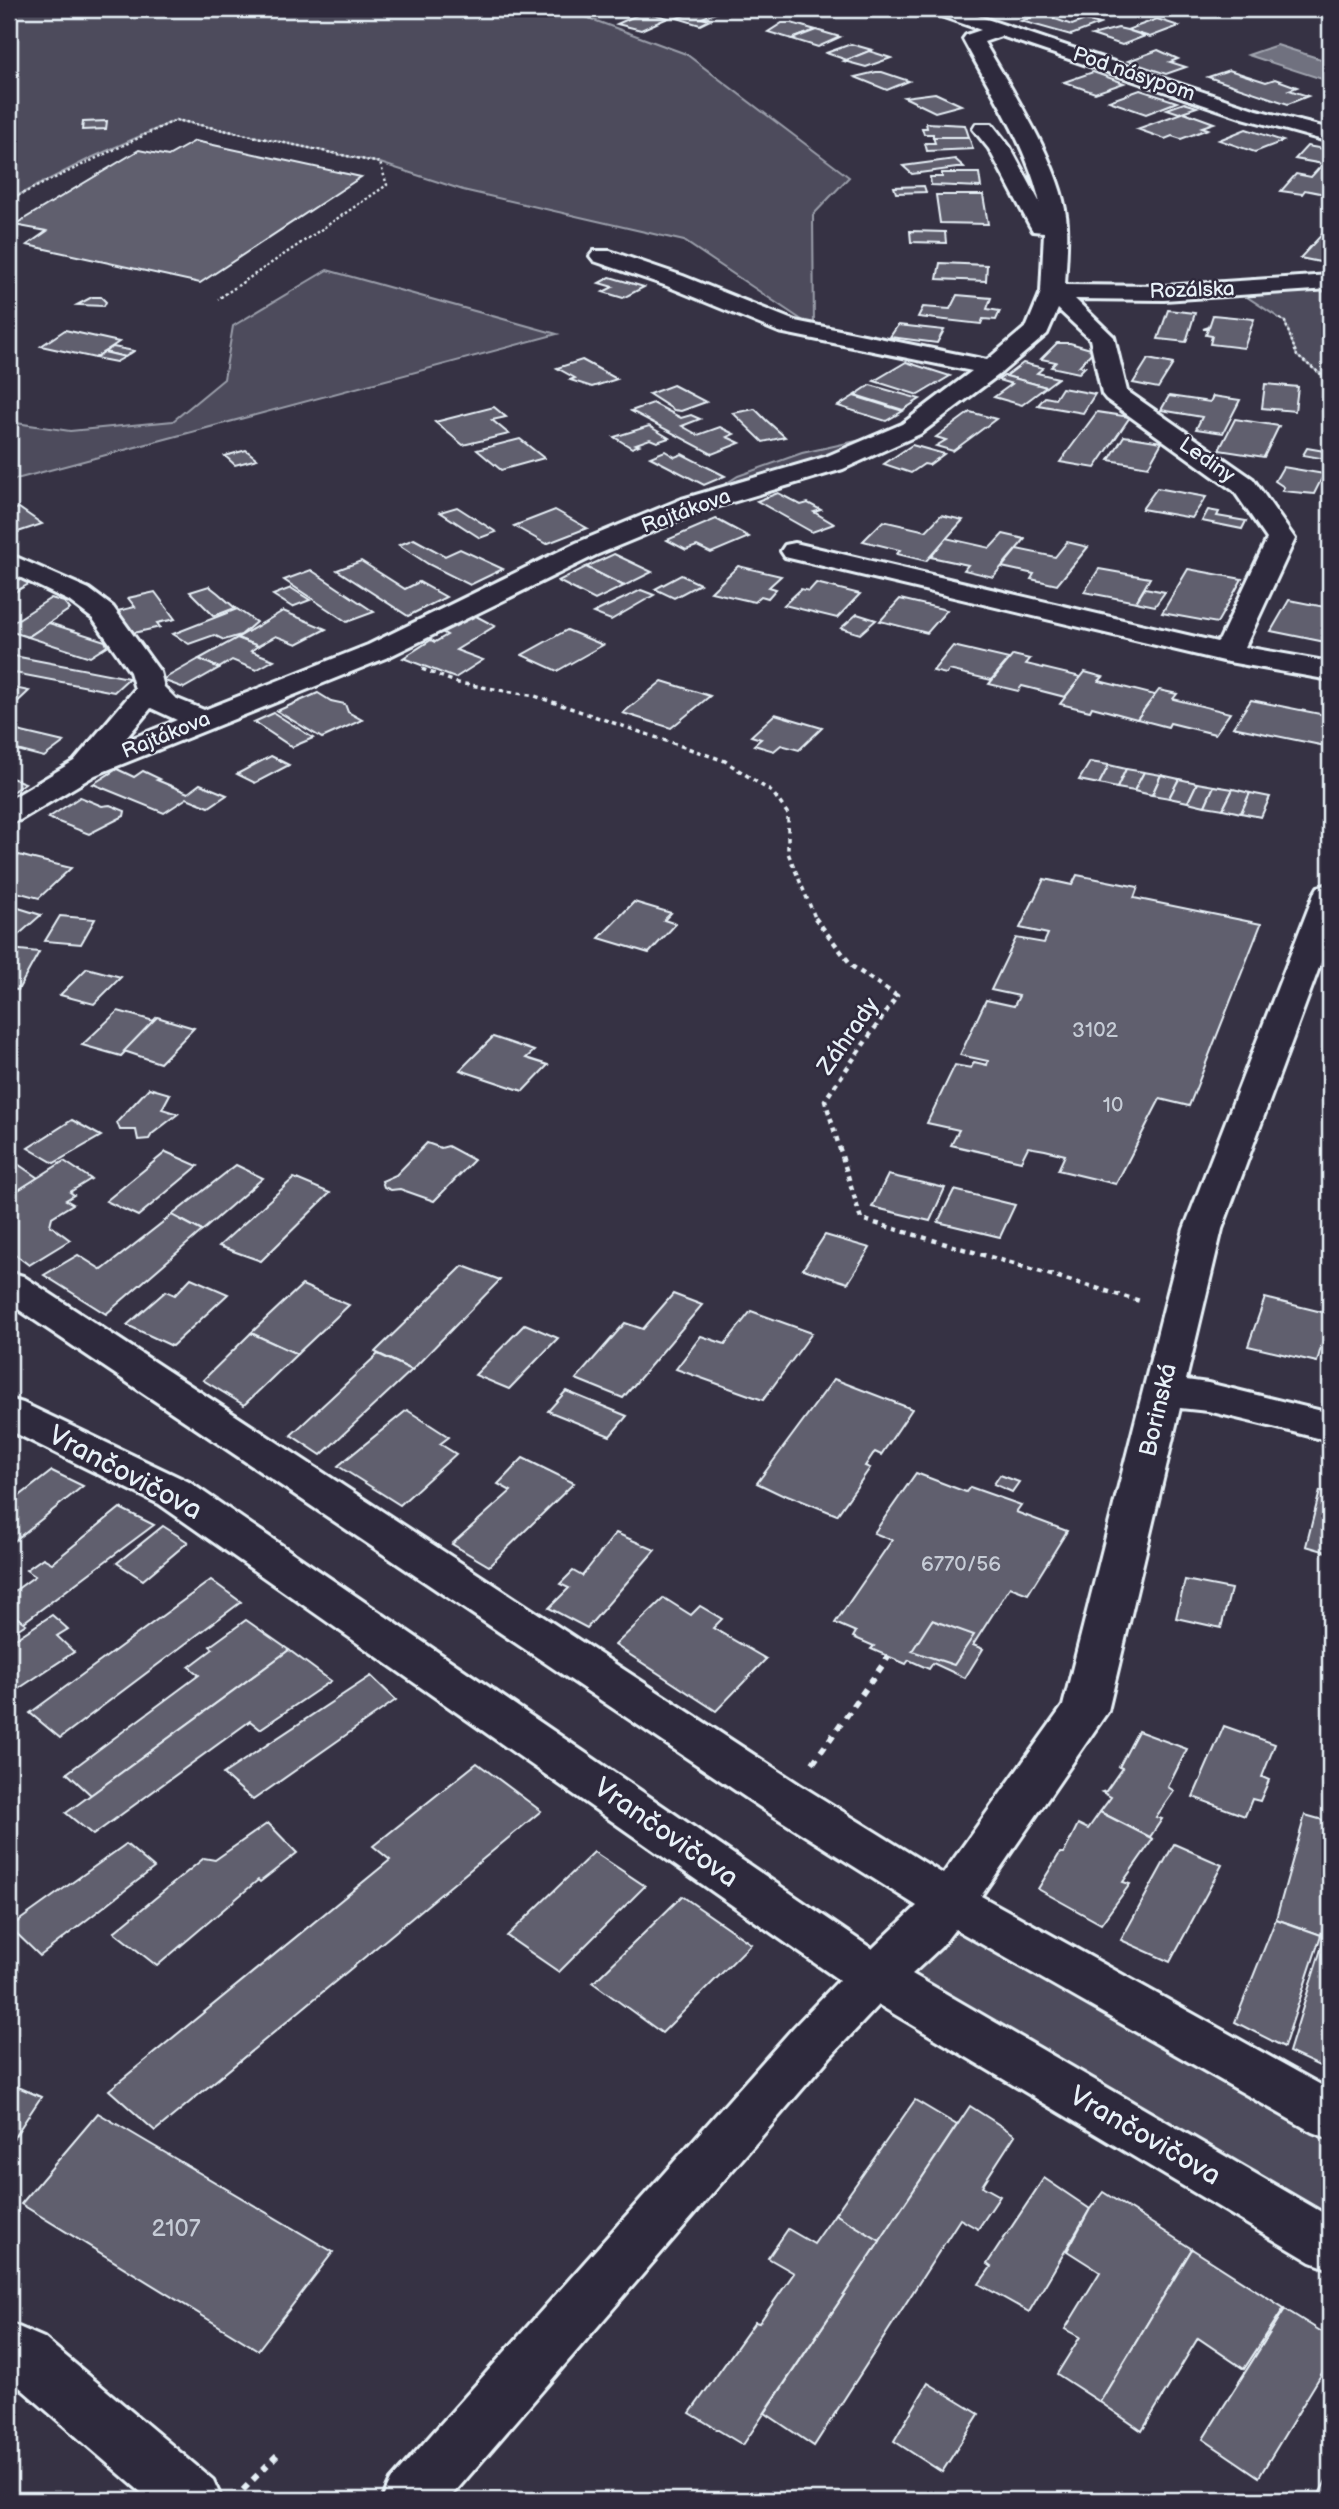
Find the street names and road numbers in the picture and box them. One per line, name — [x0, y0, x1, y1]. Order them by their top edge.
street label: Pod násypom — [1070, 41, 1198, 107]
street label: Rozálska — [1149, 276, 1235, 304]
street label: Lediny — [1174, 432, 1240, 488]
street label: Rajtákova — [638, 483, 734, 539]
street label: Rajtákova — [118, 706, 214, 764]
street label: Záhrady — [810, 992, 885, 1081]
street label: Borinská — [1133, 1361, 1183, 1459]
street label: Vrančovičova — [43, 1419, 207, 1527]
street label: Vrančovičova — [587, 1771, 745, 1895]
street label: Vrančovičova — [1064, 2079, 1226, 2193]

